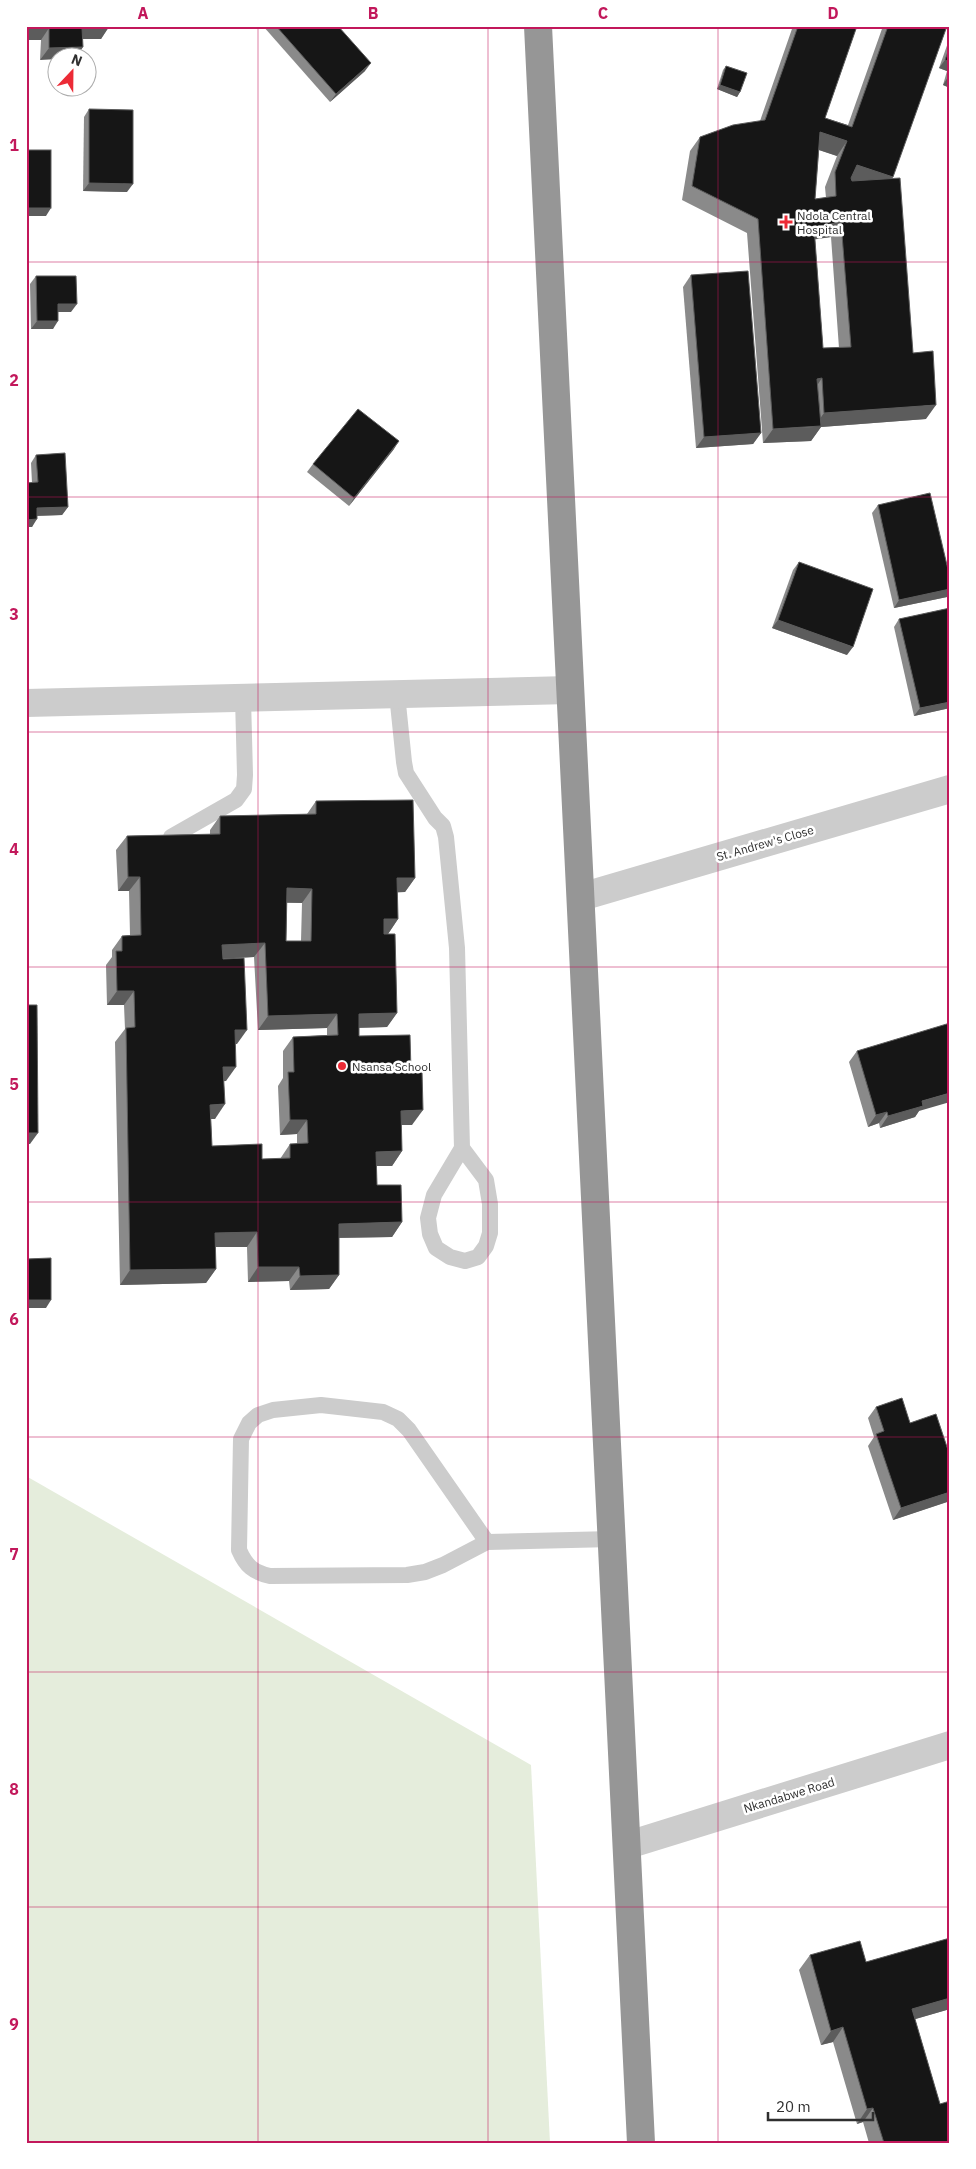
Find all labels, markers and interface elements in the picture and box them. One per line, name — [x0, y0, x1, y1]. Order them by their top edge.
text: A — [138, 3, 149, 23]
text: B — [368, 3, 379, 23]
text: C — [598, 3, 608, 23]
text: D — [827, 3, 839, 23]
north arrow — [48, 48, 98, 98]
text: N — [69, 50, 85, 70]
text: 1 — [9, 135, 19, 155]
place label: Ndola Central Hospital — [797, 208, 871, 237]
marker: Ndola Central Hospital — [779, 215, 793, 229]
text: 2 — [9, 370, 19, 390]
text: 3 — [9, 604, 19, 624]
street label: St. Andrew's Close — [715, 822, 816, 864]
text: 4 — [9, 839, 19, 859]
place label: Nsansa School — [352, 1059, 431, 1074]
marker: Nsansa School — [336, 1060, 348, 1072]
text: 5 — [9, 1074, 19, 1094]
text: 6 — [9, 1309, 19, 1329]
text: 7 — [9, 1544, 19, 1564]
street label: Nkandabwe Road — [742, 1774, 836, 1816]
text: 8 — [9, 1779, 19, 1799]
text: 9 — [9, 2014, 19, 2034]
scale bar — [768, 2089, 874, 2121]
text: 20 m — [776, 2097, 811, 2116]

